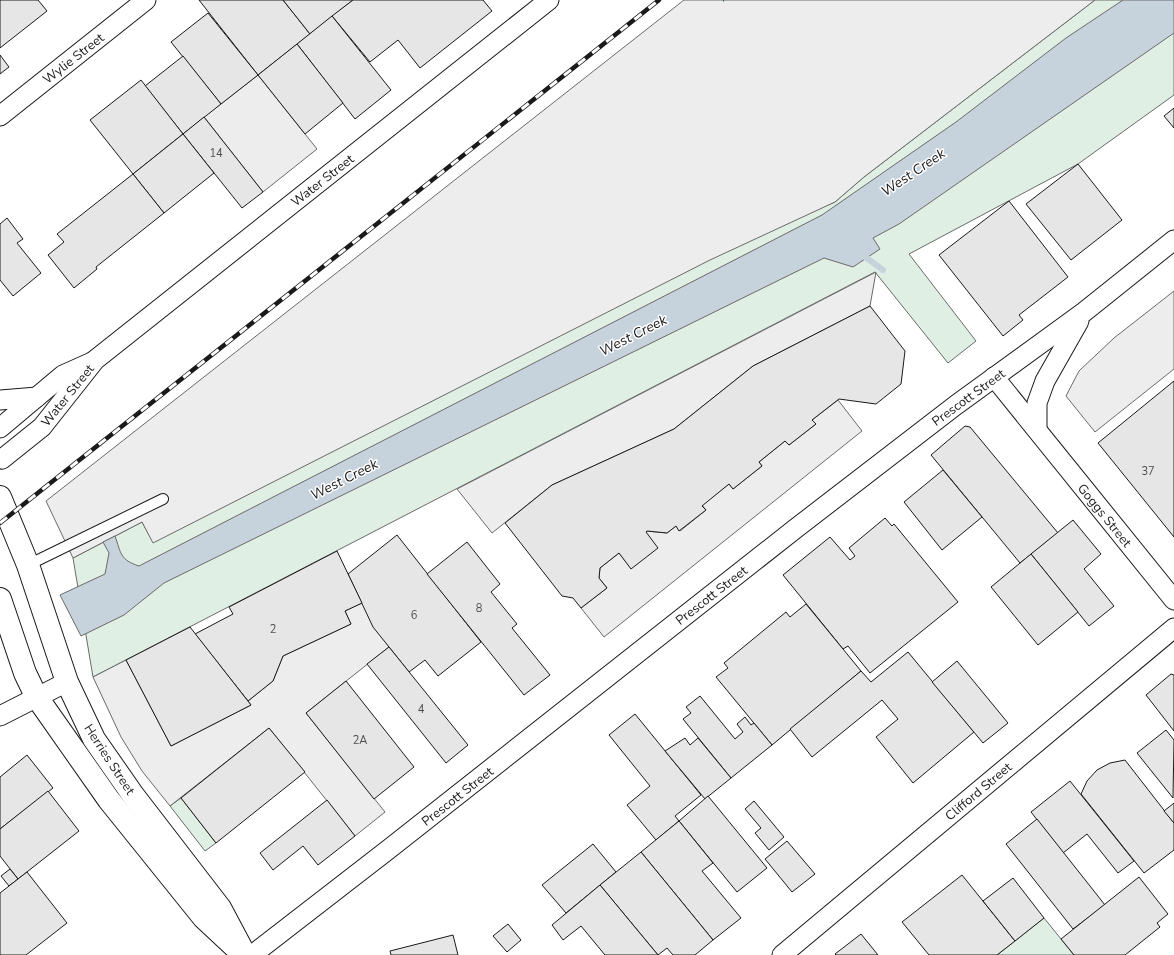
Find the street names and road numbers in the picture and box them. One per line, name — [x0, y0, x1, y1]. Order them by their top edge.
street label: Wylie Street — [39, 29, 108, 88]
street label: Water Street — [287, 150, 358, 211]
street label: Water Street — [37, 360, 99, 431]
street label: Prescott Street — [928, 365, 1009, 431]
street label: Goggs Street — [1073, 480, 1136, 552]
street label: Prescott Street — [672, 562, 752, 630]
street label: Herries Street — [80, 721, 139, 799]
street label: Clifford Street — [941, 758, 1016, 825]
street label: Prescott Street — [418, 763, 498, 831]

